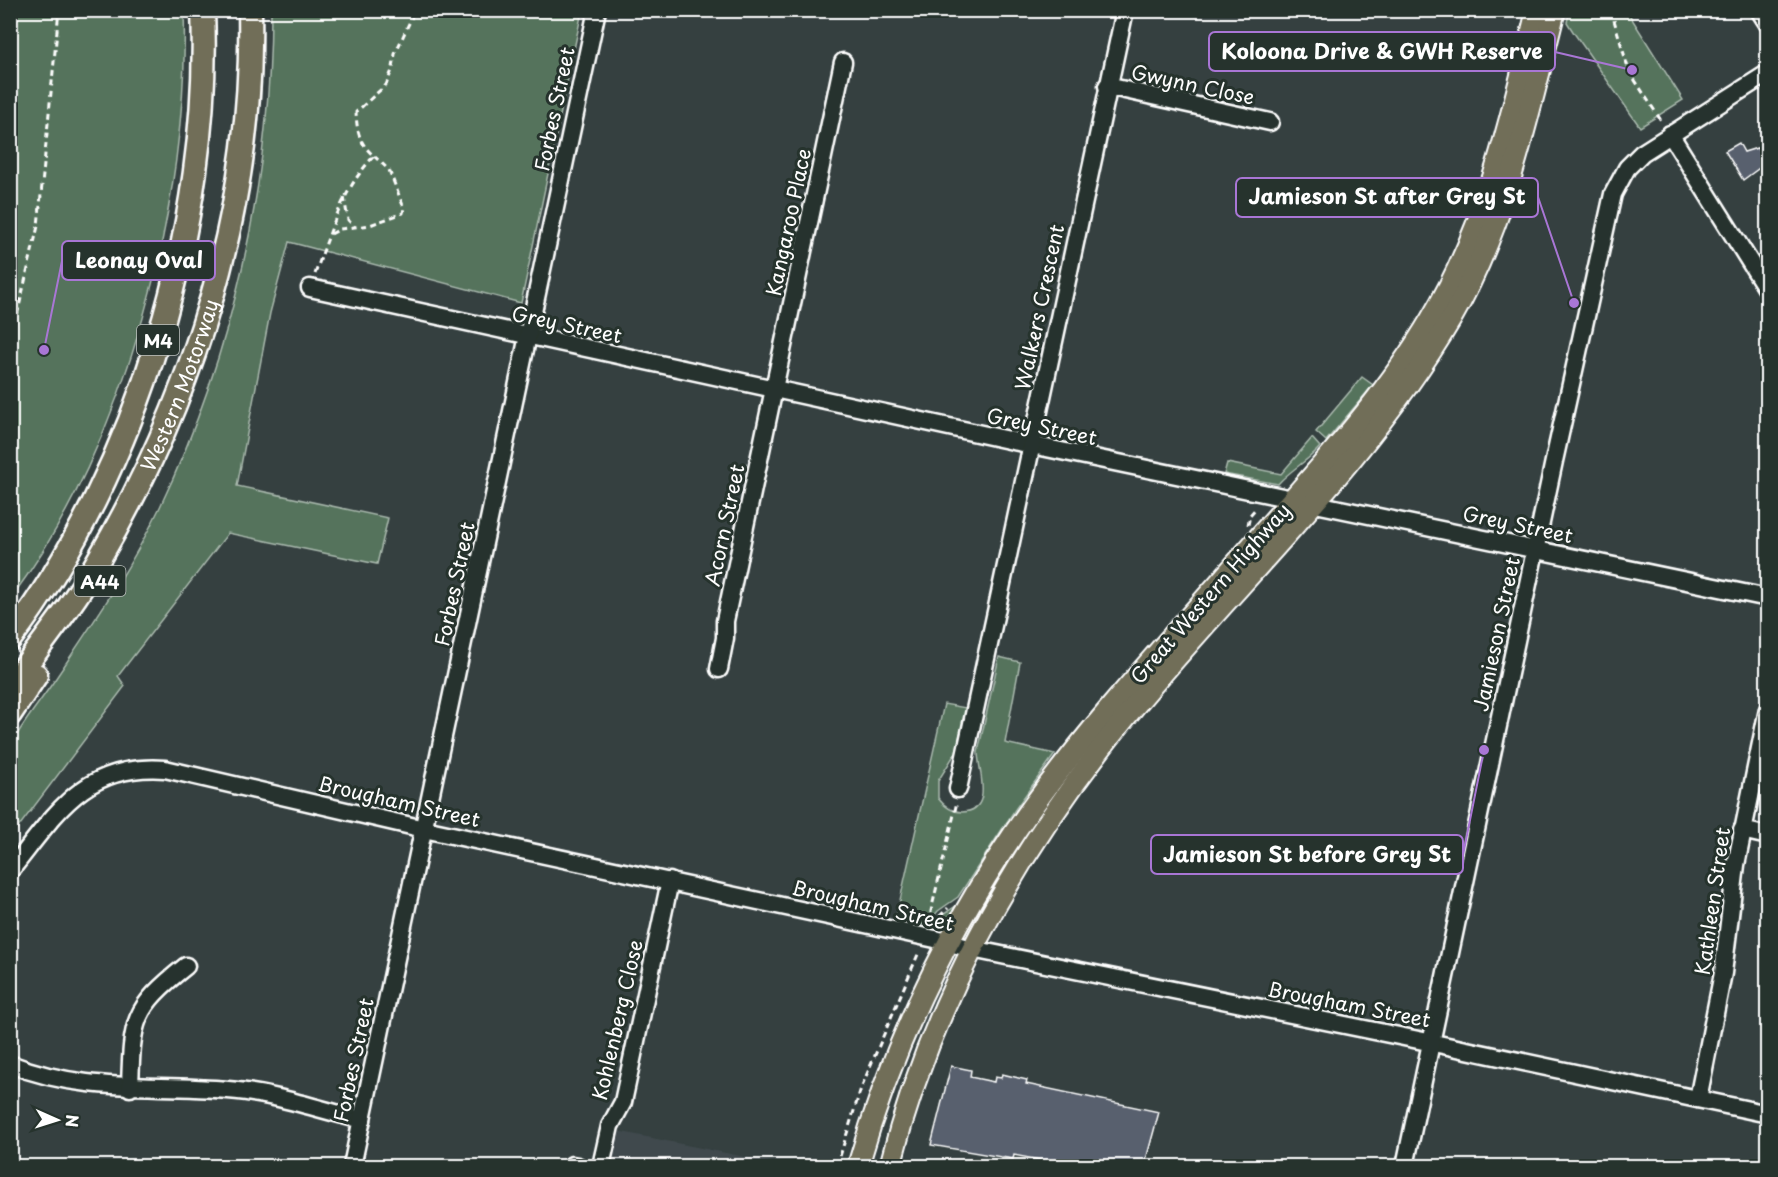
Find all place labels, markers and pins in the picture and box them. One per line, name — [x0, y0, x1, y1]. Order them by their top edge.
callout: Koloona Drive & GWH Reserve — [1209, 32, 1555, 71]
callout: Jamieson St after Grey St — [1236, 178, 1538, 217]
callout: Leonay Oval — [62, 241, 215, 280]
callout: Jamieson St before Grey St — [1151, 835, 1463, 874]

